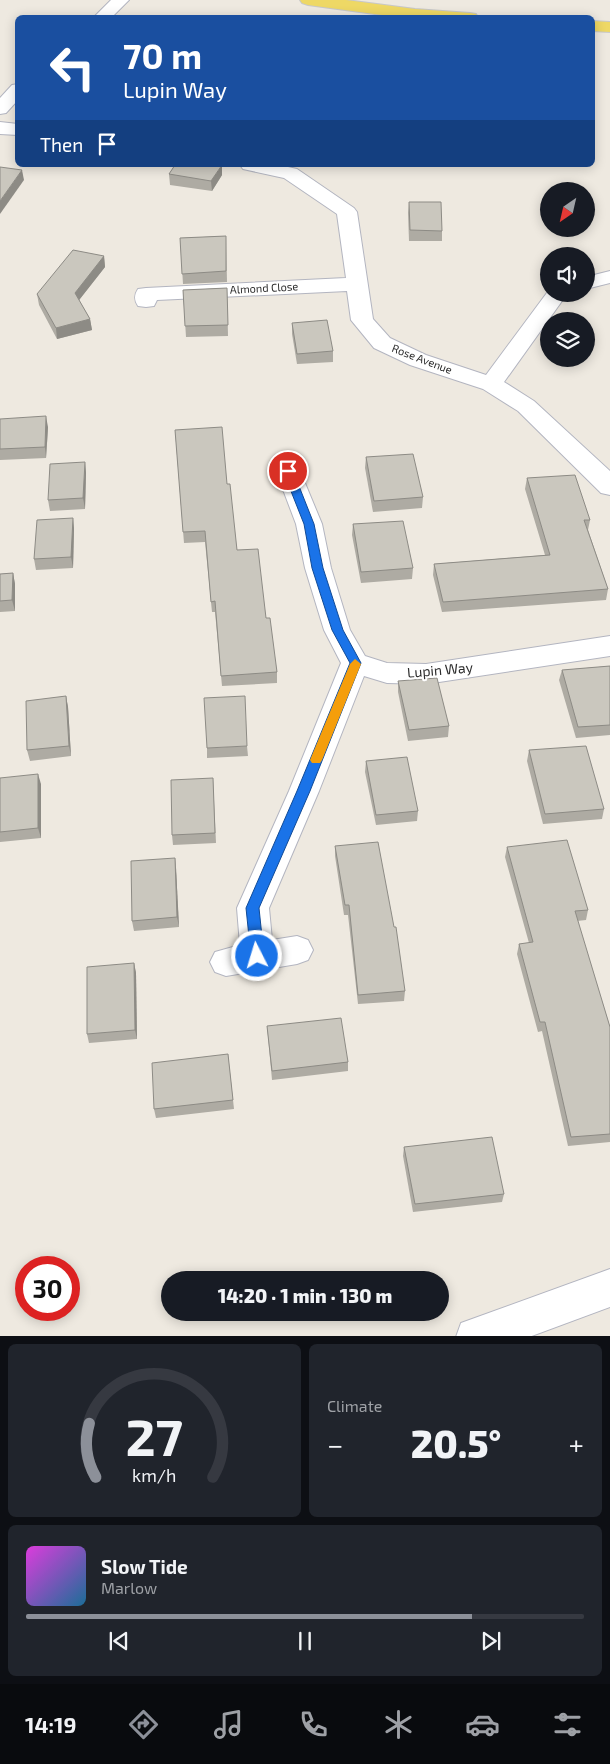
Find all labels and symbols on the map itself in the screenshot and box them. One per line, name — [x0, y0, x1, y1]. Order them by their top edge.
north arrow — [540, 182, 595, 238]
street label: Almond Close — [229, 279, 299, 296]
street label: Rose Avenue — [390, 341, 454, 376]
pin — [267, 450, 309, 492]
street label: Lupin Way — [406, 658, 474, 681]
position arrow — [230, 929, 282, 981]
speed limit sign: 30 — [15, 1256, 80, 1321]

